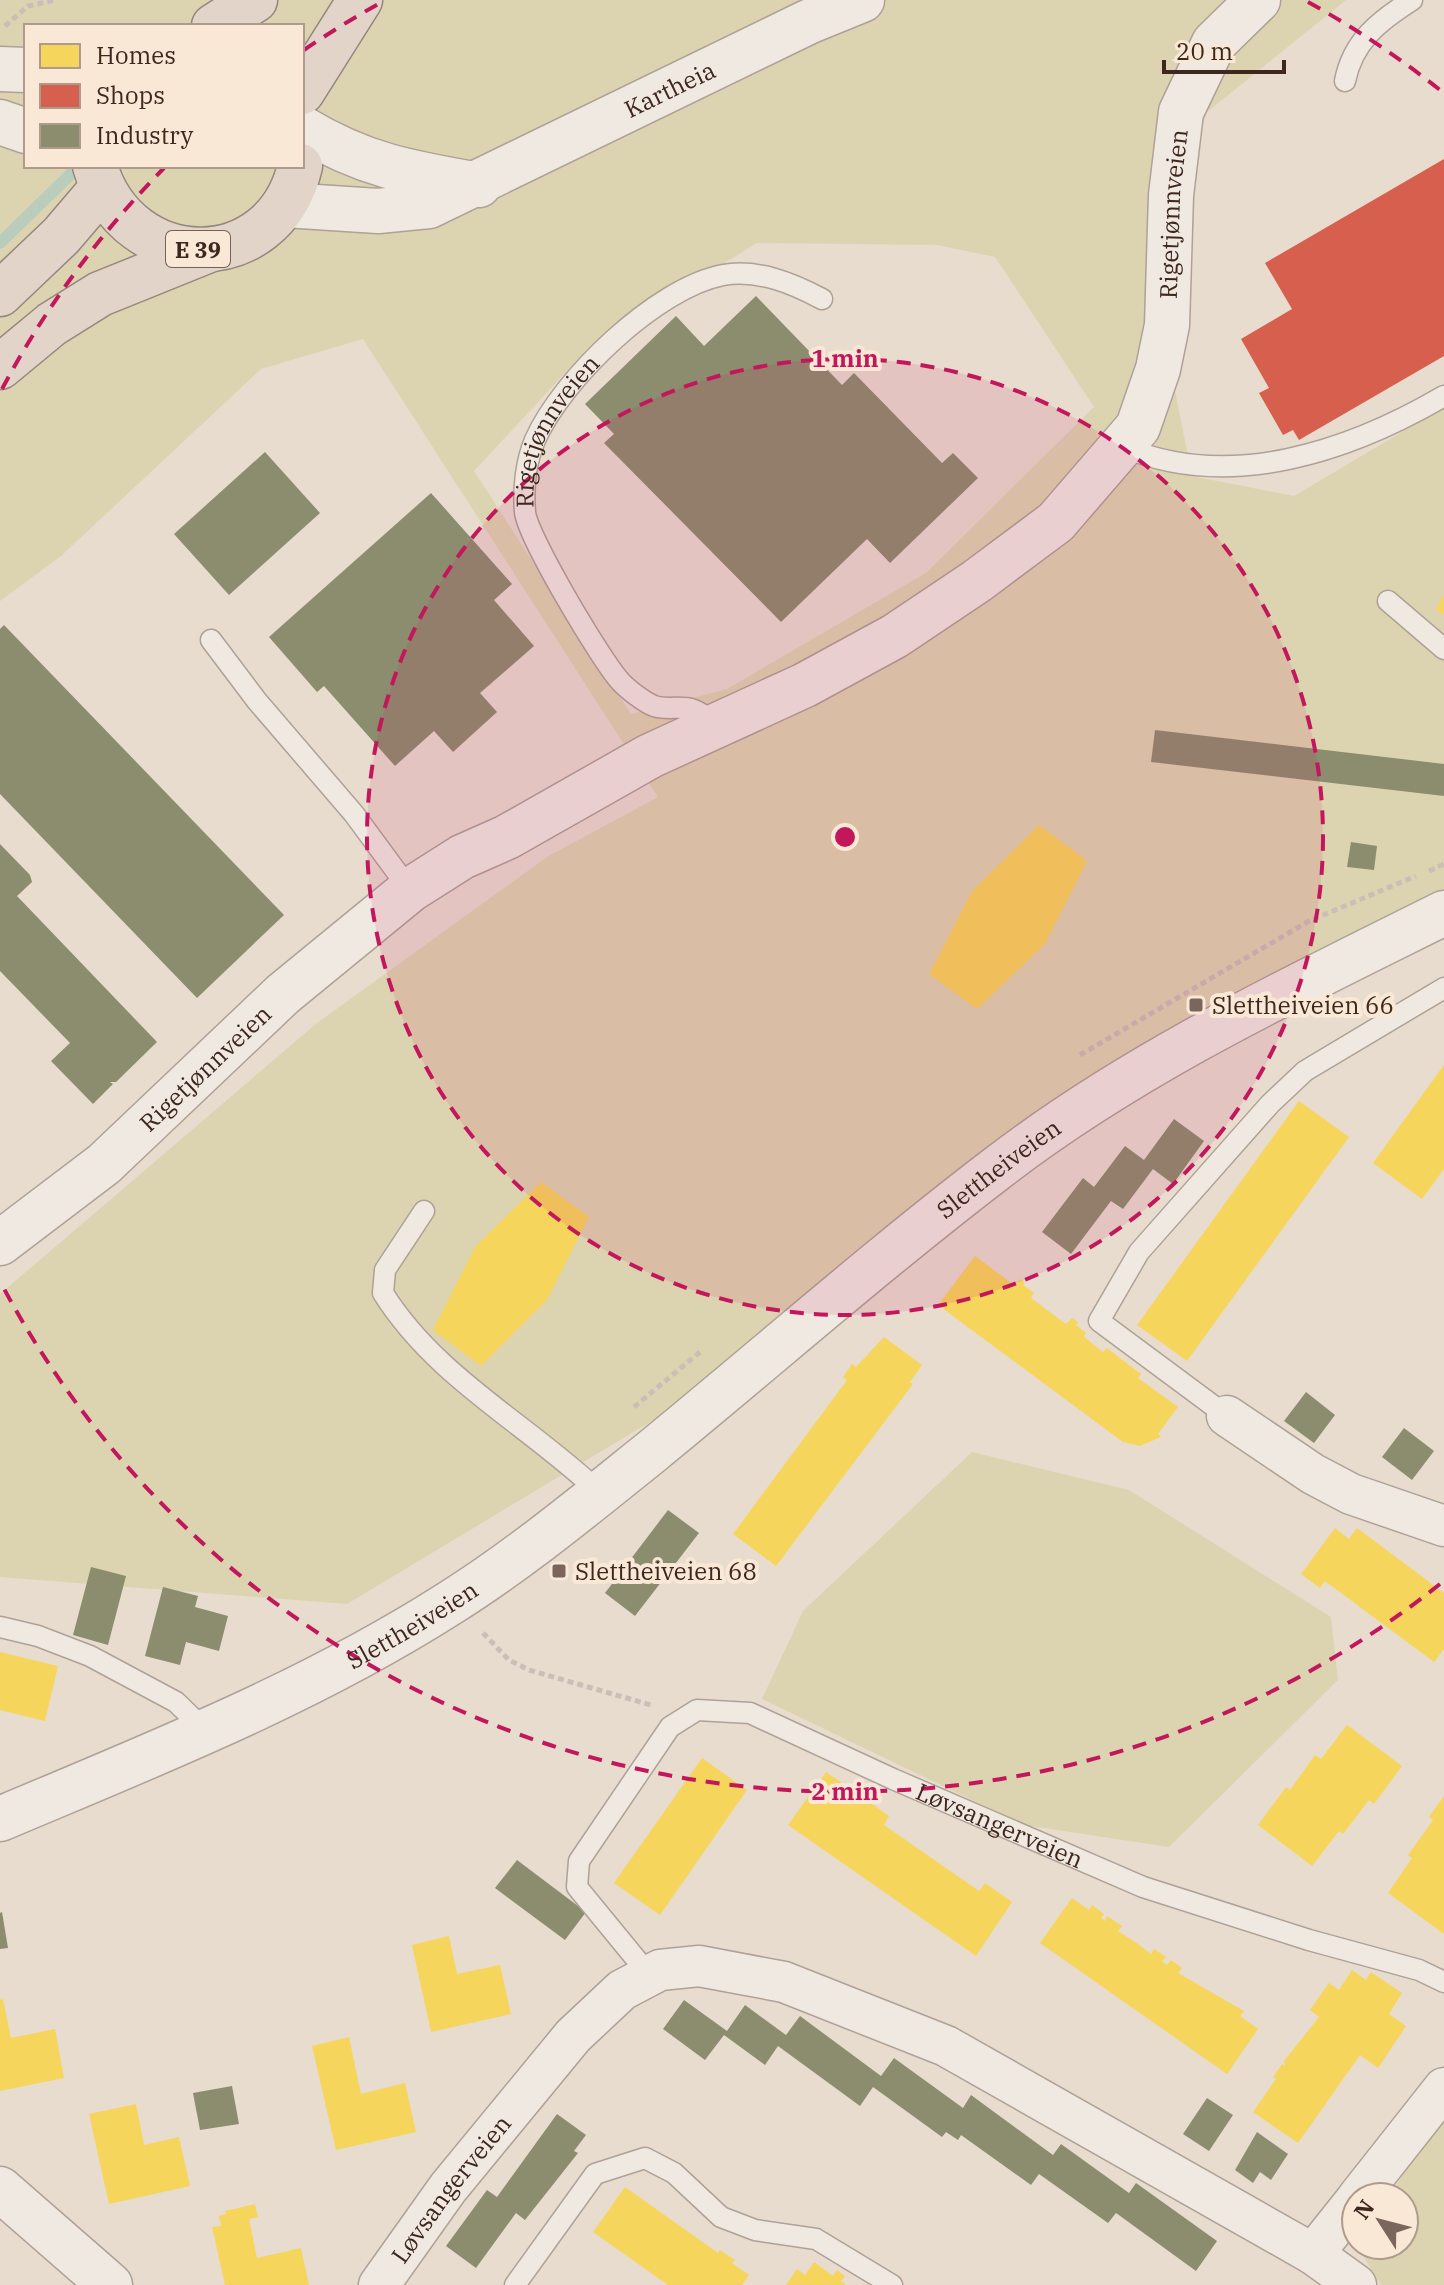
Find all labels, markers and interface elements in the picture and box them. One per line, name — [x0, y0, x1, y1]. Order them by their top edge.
legend — [24, 24, 304, 168]
scale bar — [1164, 24, 1284, 74]
text: 20 m — [1176, 35, 1233, 67]
text: Homes — [96, 39, 176, 71]
street label: Kartheia — [619, 53, 721, 125]
text: Shops — [96, 79, 165, 111]
text: Industry — [96, 119, 193, 151]
street label: Rigetjønnveien — [1152, 127, 1195, 300]
road number: E 39 — [166, 231, 230, 267]
text: 1 min — [811, 342, 879, 374]
street label: Rigetjønnveien — [508, 347, 606, 508]
centre of rings — [831, 823, 859, 851]
place label: Slettheiveien 66 — [1212, 989, 1394, 1021]
marker: Slettheiveien 66 — [1187, 996, 1205, 1014]
street label: Rigetjønnveien — [132, 998, 278, 1138]
street label: Slettheiveien — [930, 1111, 1067, 1225]
place label: Slettheiveien 68 — [575, 1555, 757, 1587]
marker: Slettheiveien 68 — [550, 1562, 568, 1580]
street label: Slettheiveien — [341, 1573, 484, 1676]
text: 2 min — [811, 1775, 879, 1807]
street label: Løvsangerveien — [911, 1775, 1088, 1875]
street label: Løvsangerveien — [384, 2108, 518, 2269]
north arrow — [1340, 2181, 1420, 2261]
text: N — [1347, 2193, 1380, 2225]

